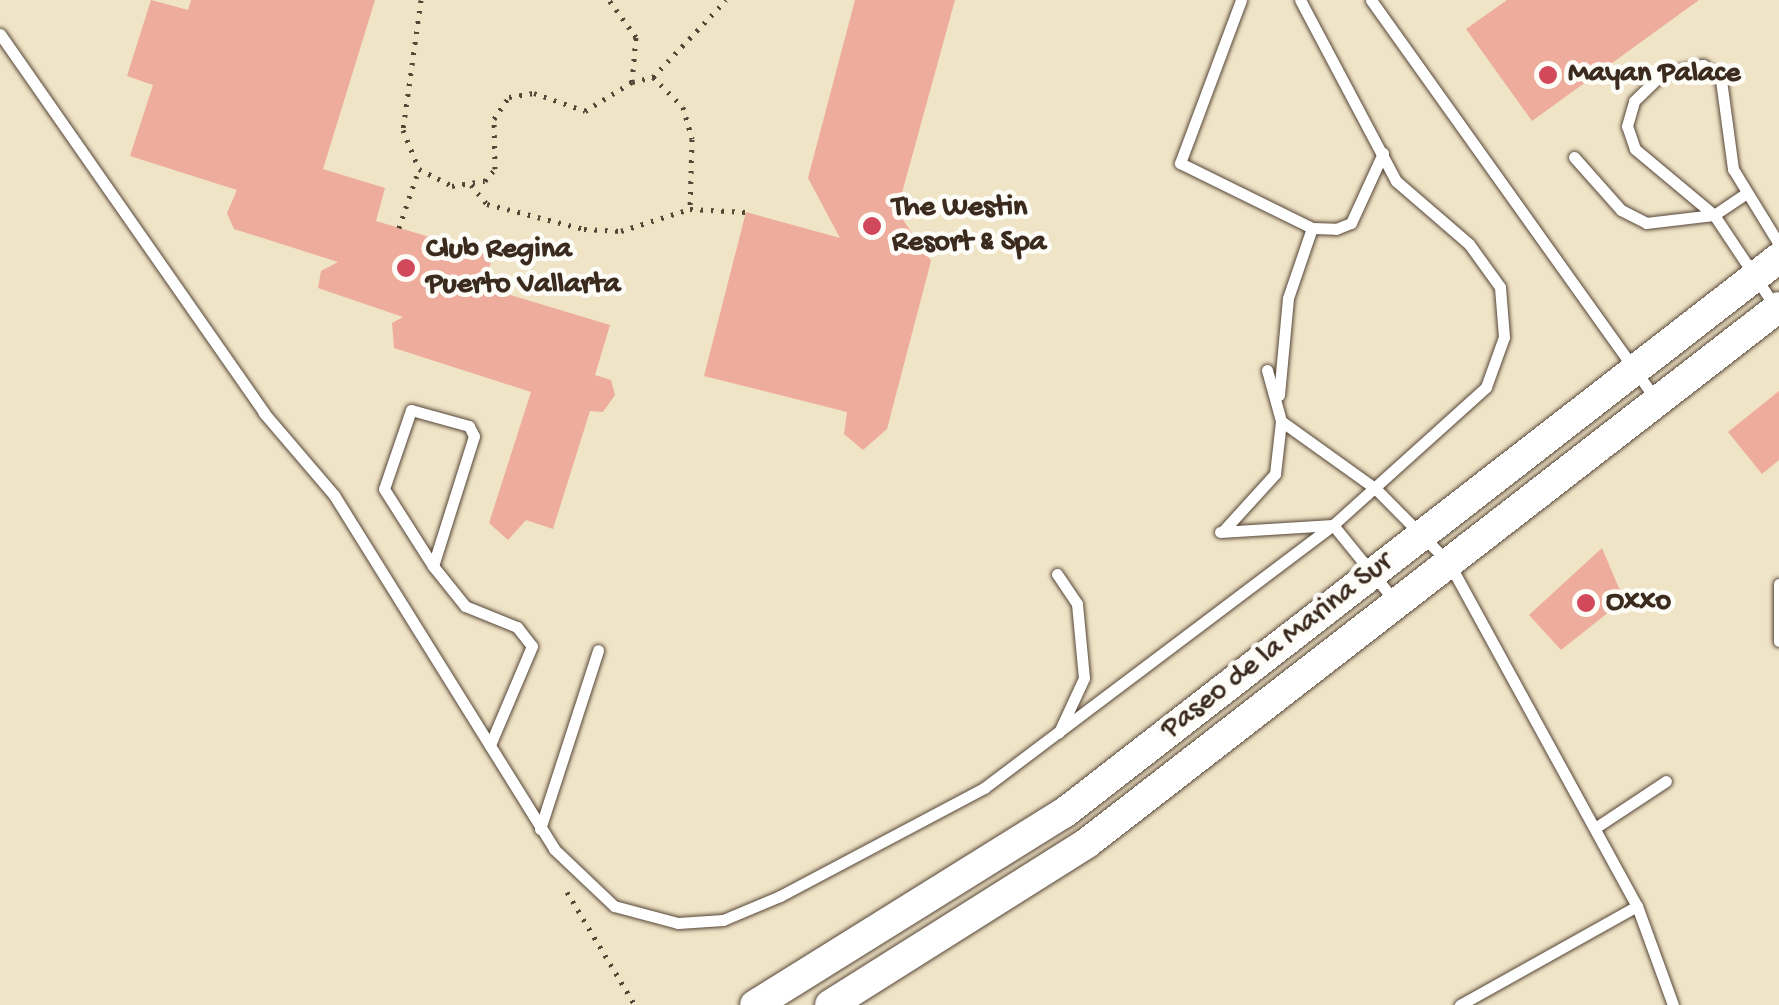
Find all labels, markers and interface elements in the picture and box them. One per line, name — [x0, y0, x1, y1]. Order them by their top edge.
place label: Mayan Palace — [1568, 57, 1740, 93]
marker: Mayan Palace — [1537, 64, 1559, 86]
place label: The Westin Resort & Spa — [892, 191, 1046, 262]
marker: The Westin Resort & Spa — [861, 215, 883, 237]
place label: Club Regina Puerto Vallarta — [426, 233, 620, 304]
marker: Club Regina Puerto Vallarta — [395, 257, 417, 279]
street label: Paseo de la Marina Sur — [1155, 545, 1401, 749]
place label: Oxxo — [1606, 585, 1671, 621]
marker: Oxxo — [1575, 592, 1597, 614]

